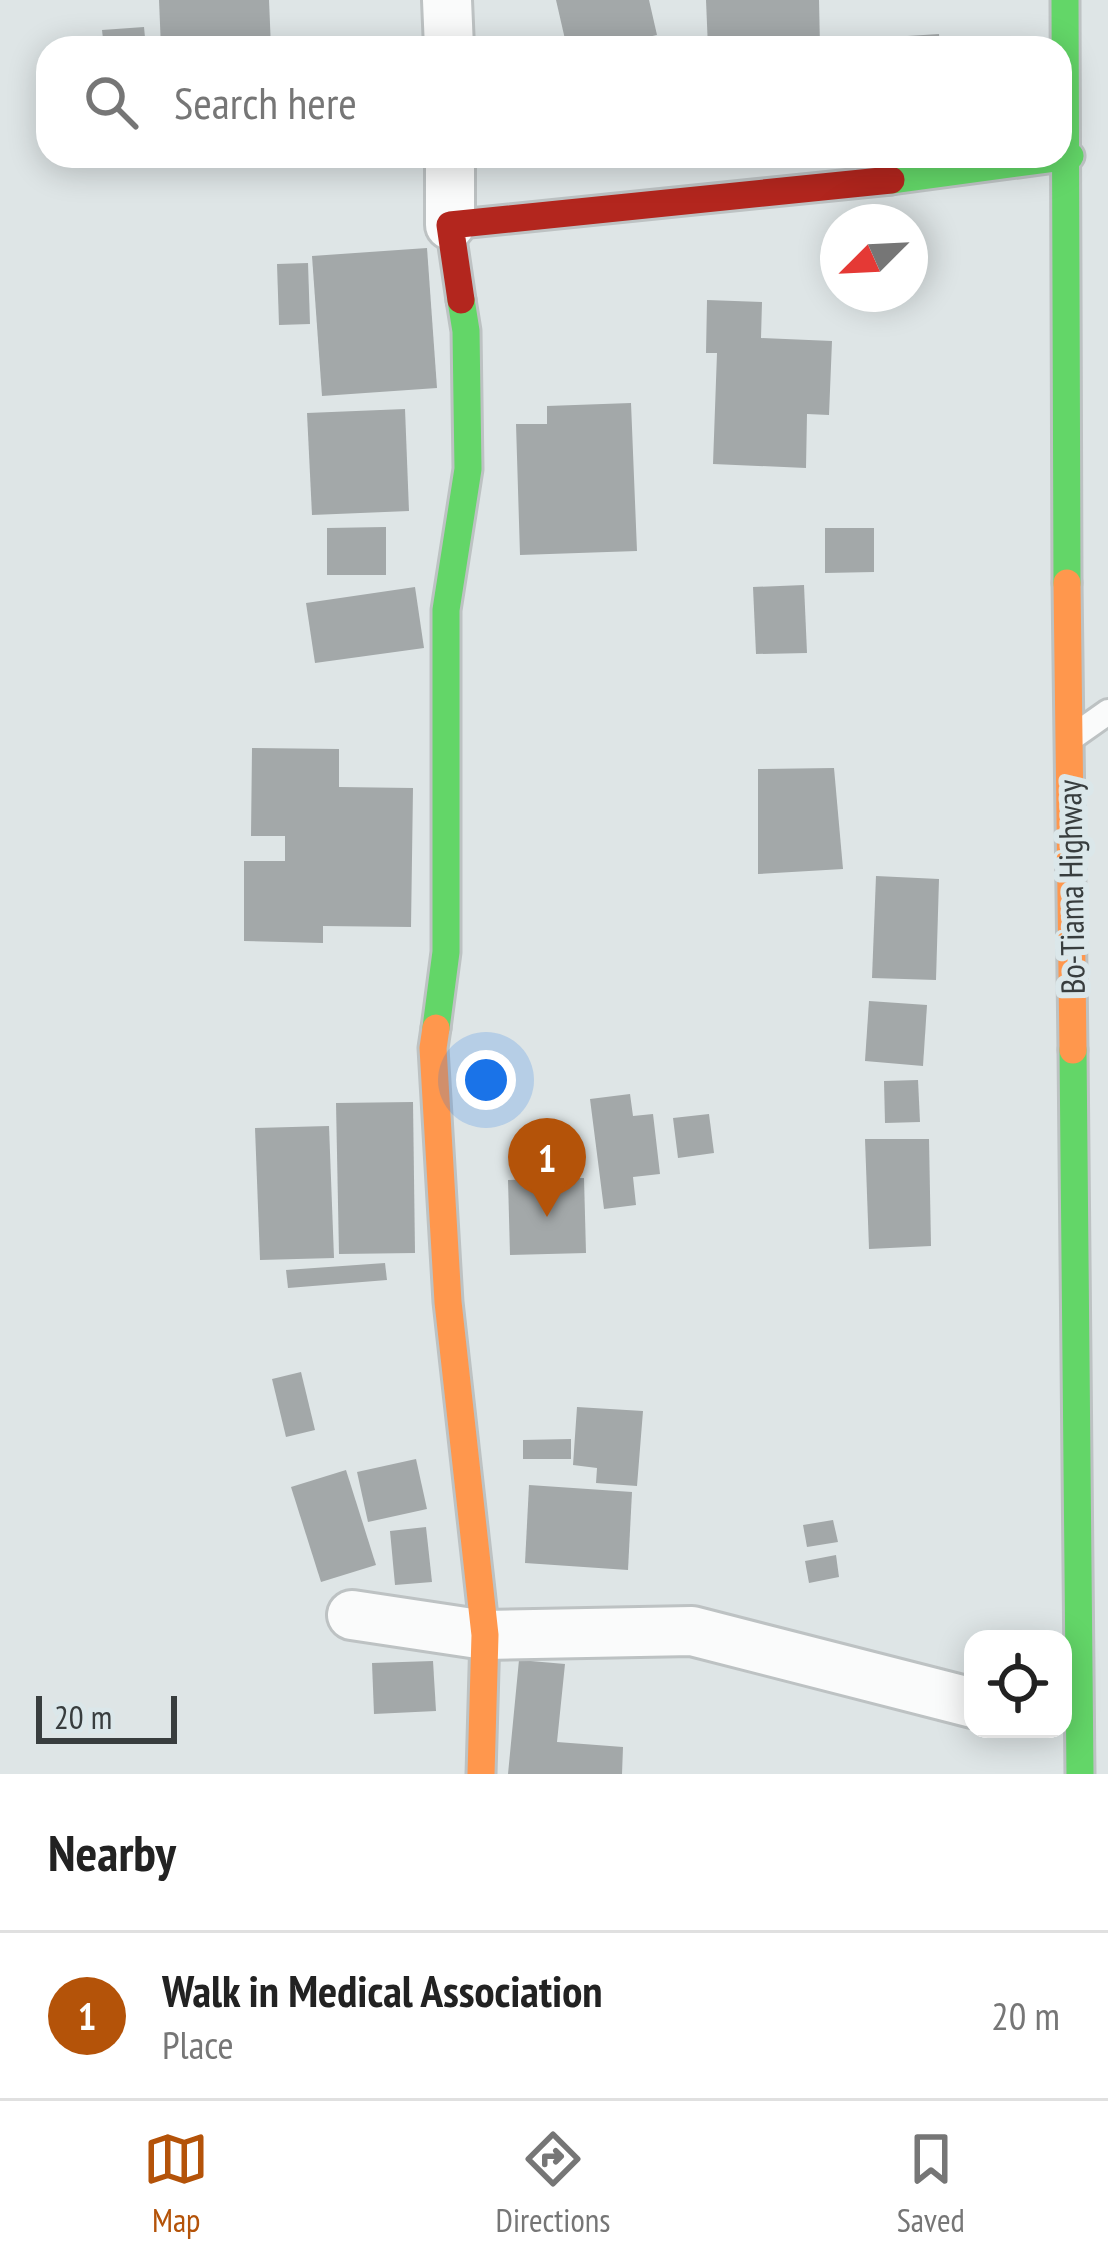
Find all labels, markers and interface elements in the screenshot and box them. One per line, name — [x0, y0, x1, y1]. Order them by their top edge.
search box — [36, 36, 1072, 168]
icon: search — [78, 69, 144, 135]
text: Search here — [174, 73, 357, 131]
north arrow — [820, 204, 928, 312]
street label: Bo-Tiama Highway — [1047, 779, 1094, 995]
your location — [456, 1050, 516, 1110]
pin: 1 — [508, 1118, 586, 1217]
map controls — [964, 1630, 1072, 1738]
button: locate — [964, 1630, 1072, 1738]
scale bar — [36, 1690, 177, 1743]
text: 20 m — [54, 1695, 112, 1738]
text: Nearby — [48, 1819, 176, 1885]
text: Walk in Medical Association — [162, 1961, 602, 2019]
text: 1 — [78, 1990, 96, 2041]
text: 20 m — [991, 1990, 1060, 2041]
text: Place — [162, 2019, 234, 2070]
tab: Map — [143, 2126, 209, 2241]
tab: Directions — [496, 2126, 610, 2241]
tab: Saved — [897, 2126, 965, 2241]

